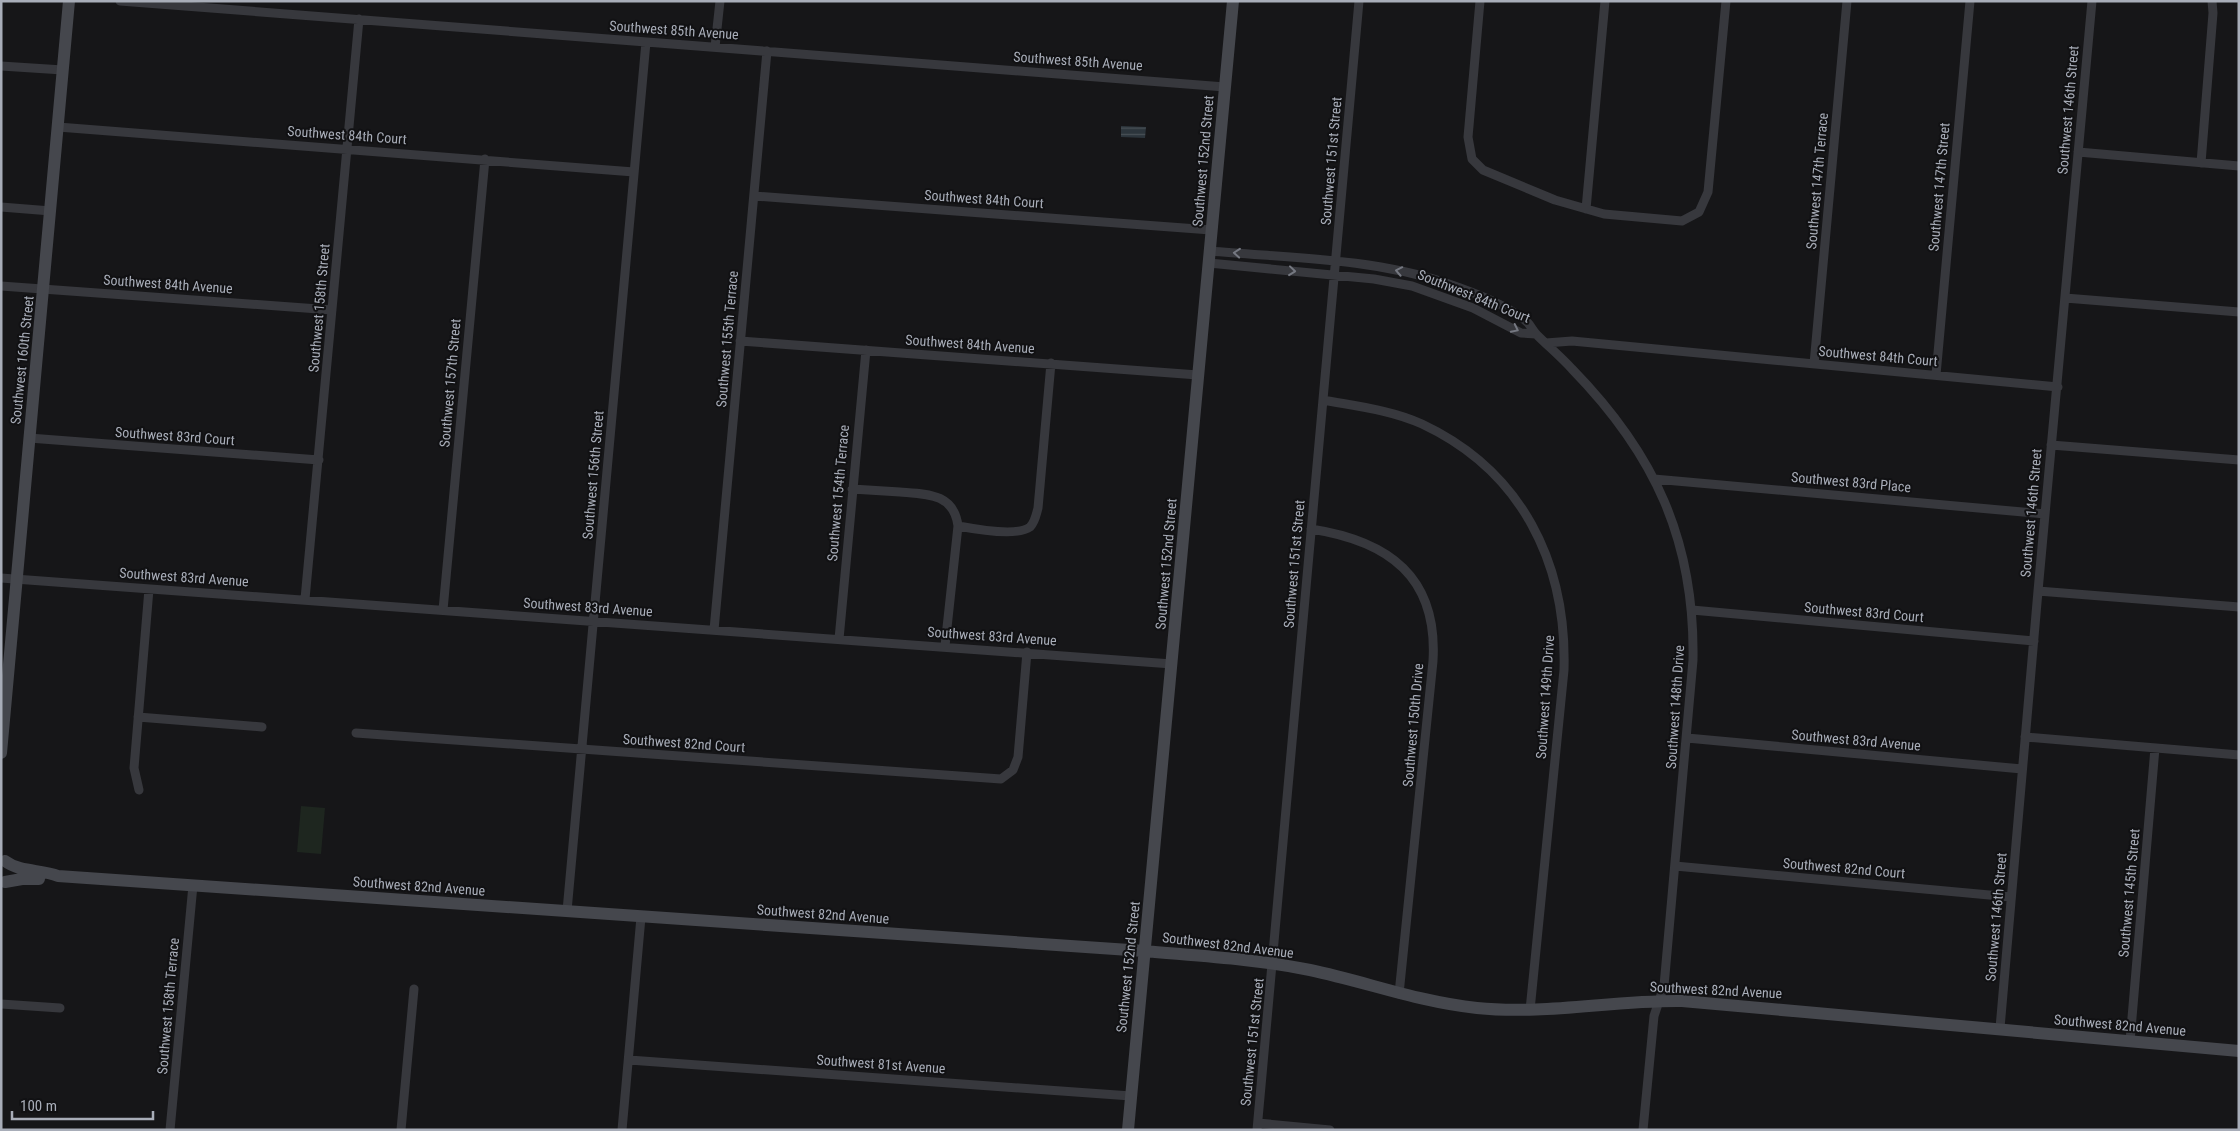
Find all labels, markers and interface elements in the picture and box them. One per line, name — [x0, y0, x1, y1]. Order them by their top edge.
street label: Southwest 85th Avenue — [609, 17, 740, 43]
street label: Southwest 146th Street — [2054, 45, 2082, 175]
street label: Southwest 85th Avenue — [1013, 48, 1144, 74]
street label: Southwest 152nd Street — [1189, 95, 1217, 227]
street label: Southwest 151st Street — [1317, 96, 1345, 226]
street label: Southwest 147th Terrace — [1803, 112, 1831, 250]
street label: Southwest 147th Street — [1925, 122, 1953, 252]
street label: Southwest 84th Court — [287, 123, 407, 147]
street label: Southwest 84th Court — [924, 187, 1044, 211]
street label: Southwest 158th Street — [305, 243, 333, 373]
one-way arrow — [1233, 248, 1241, 259]
one-way arrow — [1289, 265, 1297, 276]
one-way arrow — [1394, 266, 1403, 277]
street label: Southwest 84th Court — [1415, 266, 1533, 326]
street label: Southwest 155th Terrace — [713, 270, 741, 408]
street label: Southwest 84th Avenue — [103, 271, 234, 297]
street label: Southwest 160th Street — [7, 295, 37, 425]
street label: Southwest 157th Street — [436, 318, 464, 448]
one-way arrow — [1509, 323, 1518, 333]
street label: Southwest 84th Avenue — [905, 331, 1036, 357]
street label: Southwest 84th Court — [1818, 343, 1938, 369]
street label: Southwest 156th Street — [579, 410, 607, 540]
street label: Southwest 83rd Court — [115, 424, 235, 448]
street label: Southwest 154th Terrace — [824, 424, 852, 562]
street label: Southwest 146th Street — [2017, 448, 2045, 578]
street label: Southwest 83rd Place — [1790, 469, 1912, 495]
street label: Southwest 152nd Street — [1152, 498, 1180, 630]
street label: Southwest 151st Street — [1280, 499, 1308, 629]
street label: Southwest 83rd Avenue — [119, 564, 250, 590]
street label: Southwest 83rd Avenue — [523, 594, 654, 620]
street label: Southwest 83rd Court — [1804, 599, 1924, 625]
street label: Southwest 83rd Avenue — [927, 623, 1058, 649]
street label: Southwest 149th Drive — [1533, 634, 1557, 759]
street label: Southwest 148th Drive — [1663, 644, 1687, 769]
street label: Southwest 150th Drive — [1400, 662, 1426, 788]
street label: Southwest 83rd Avenue — [1791, 726, 1922, 754]
street label: Southwest 82nd Court — [622, 731, 746, 755]
street label: Southwest 145th Street — [2115, 828, 2143, 958]
street label: Southwest 146th Street — [1982, 852, 2010, 982]
street label: Southwest 82nd Court — [1782, 855, 1906, 881]
street label: Southwest 82nd Avenue — [352, 873, 486, 899]
street label: Southwest 82nd Avenue — [756, 901, 890, 927]
street label: Southwest 152nd Street — [1113, 901, 1143, 1033]
street label: Southwest 82nd Avenue — [1161, 929, 1295, 961]
street label: Southwest 158th Terrace — [154, 937, 182, 1075]
street label: Southwest 151st Street — [1237, 977, 1267, 1107]
street label: Southwest 82nd Avenue — [1649, 979, 1783, 1001]
street label: Southwest 82nd Avenue — [2053, 1011, 2187, 1039]
street label: Southwest 81st Avenue — [816, 1052, 946, 1077]
scale bar — [12, 1088, 154, 1120]
text: 100 m — [20, 1097, 57, 1115]

